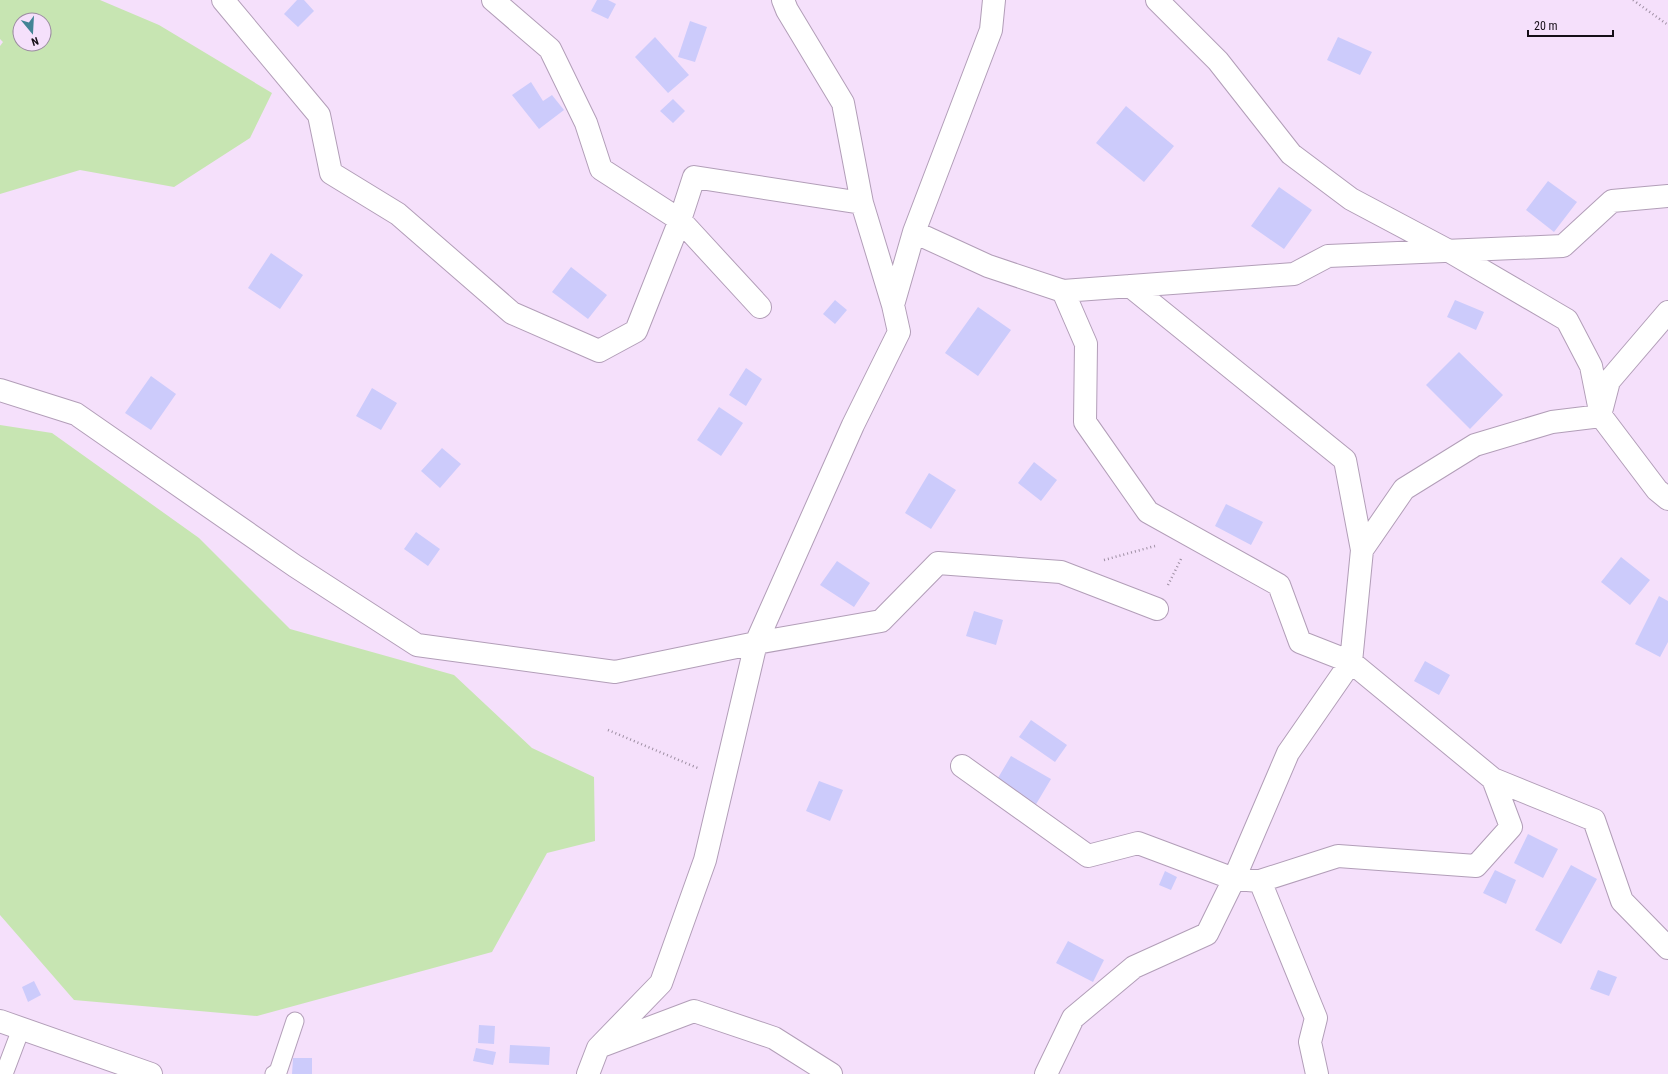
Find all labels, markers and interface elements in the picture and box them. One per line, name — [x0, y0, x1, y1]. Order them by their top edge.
north arrow — [12, 12, 52, 52]
scale bar — [1528, 12, 1613, 38]
text: 20 m — [1534, 19, 1558, 33]
text: N — [29, 34, 40, 48]

